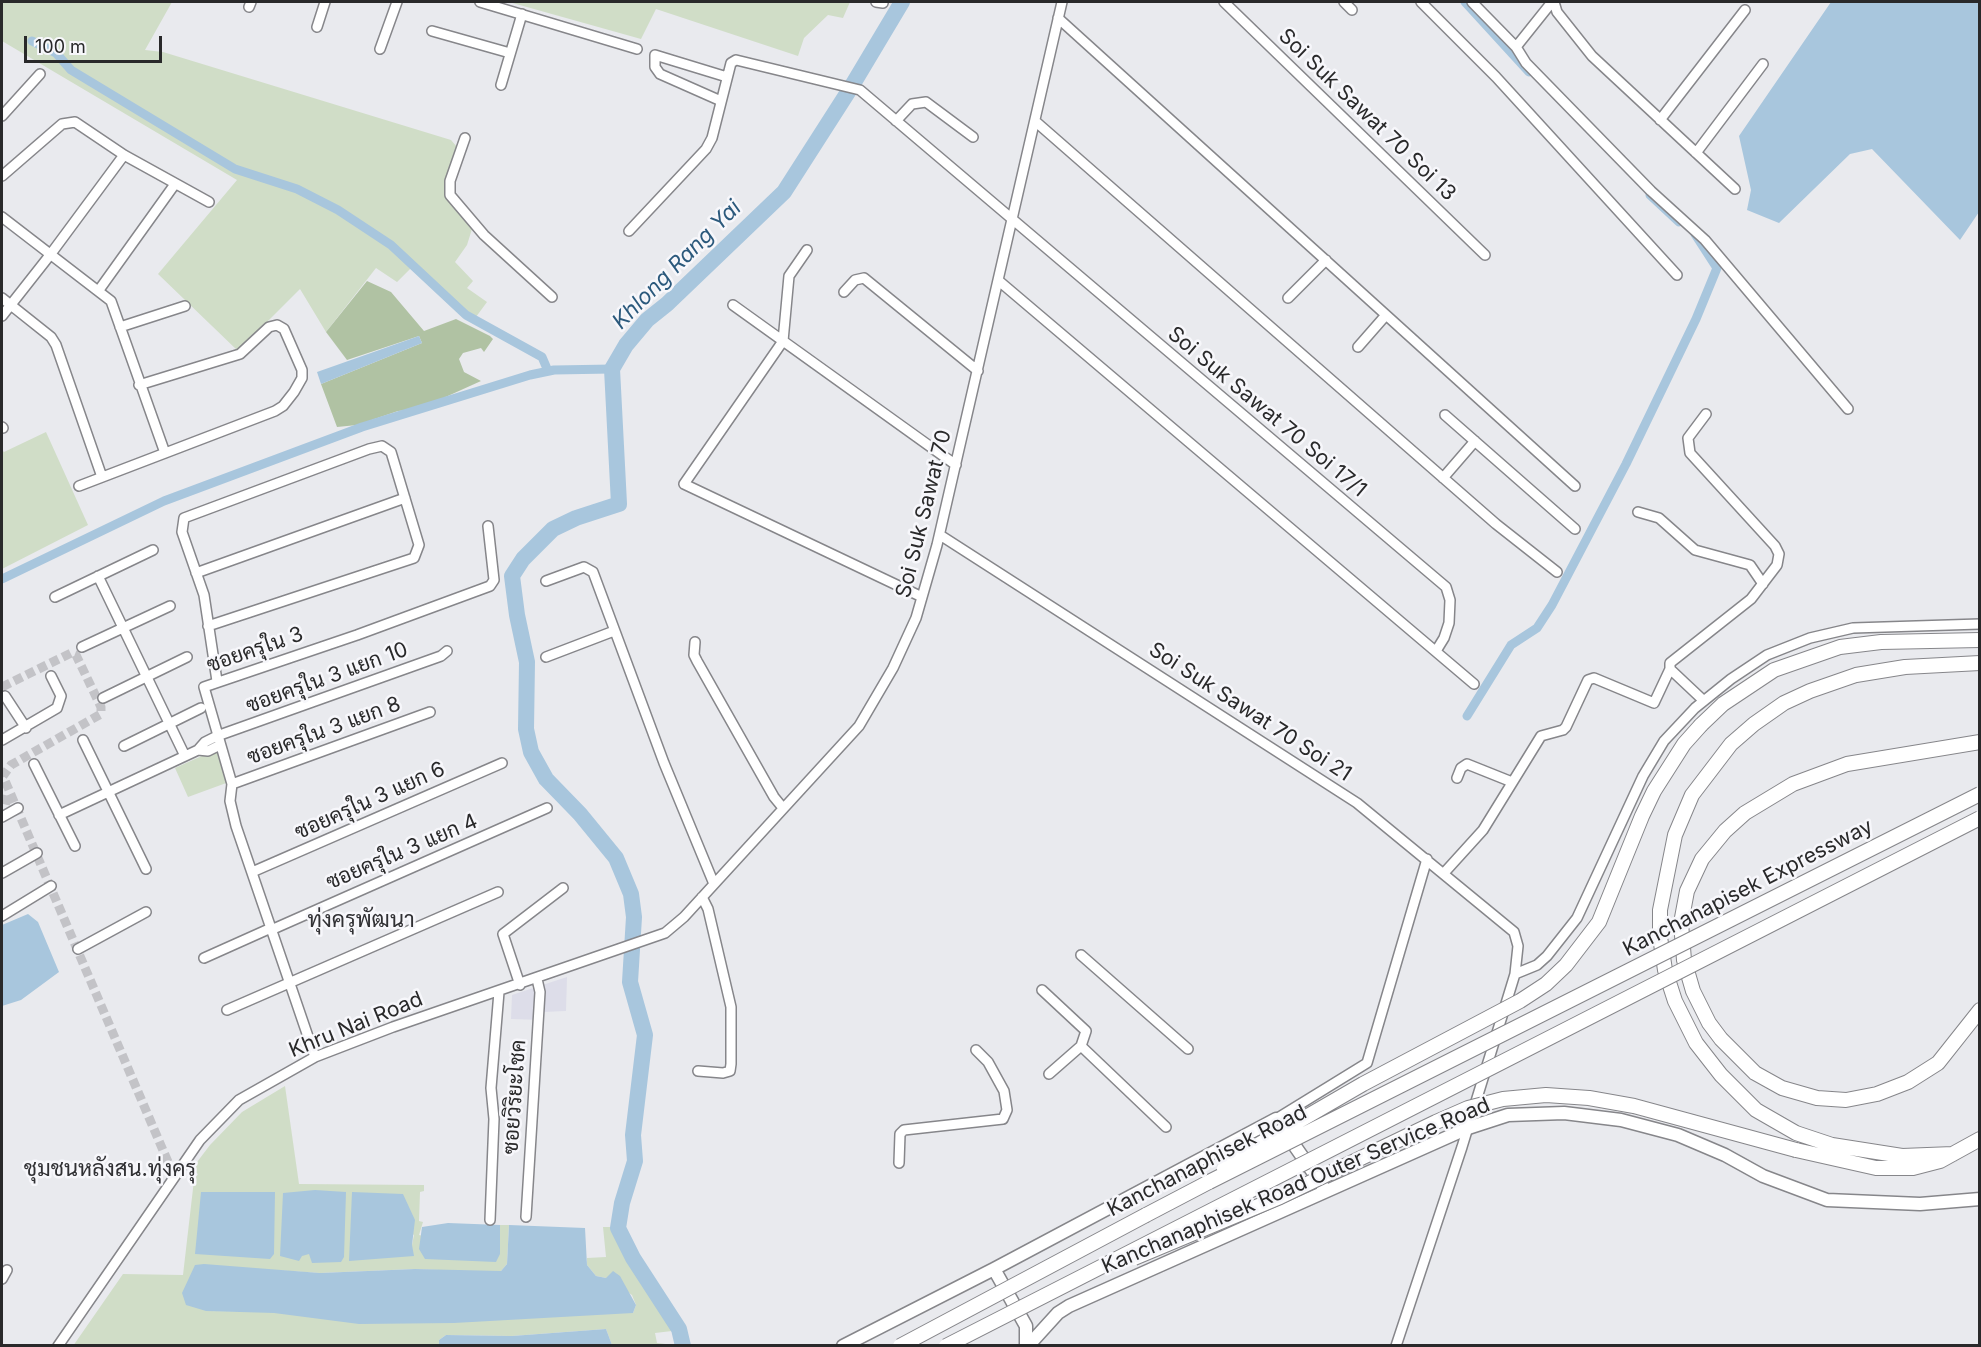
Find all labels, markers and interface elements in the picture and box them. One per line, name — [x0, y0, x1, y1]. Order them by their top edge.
scale bar — [27, 24, 165, 62]
street label: Soi Suk Sawat 70 Soi 13 — [1273, 24, 1461, 206]
text: 100 m — [35, 36, 86, 57]
water label: Khlong Rang Yai — [607, 195, 747, 335]
street label: Soi Suk Sawat 70 Soi 17/1 — [1162, 321, 1372, 503]
street label: Soi Suk Sawat 70 — [891, 427, 957, 601]
street label: ซอยครุใน 3 — [203, 622, 307, 678]
street label: ซอยครุใน 3 แยก 10 — [243, 637, 411, 719]
street label: Soi Suk Sawat 70 Soi 21 — [1144, 637, 1356, 787]
street label: ซอยครุใน 3 แยก 8 — [244, 692, 404, 770]
street label: ซอยครุใน 3 แยก 6 — [291, 757, 449, 845]
street label: ซอยครุใน 3 แยก 4 — [323, 809, 481, 895]
street label: Kanchanapisek Expressway — [1619, 814, 1877, 962]
district label: ทุ่งครุพัฒนา — [307, 907, 415, 933]
street label: Khru Nai Road — [285, 987, 427, 1063]
street label: ซอยวิริยะโชค — [498, 1039, 532, 1155]
street label: Kanchanaphisek Road Outer Service Road — [1098, 1092, 1494, 1280]
street label: Kanchanaphisek Road — [1103, 1100, 1311, 1222]
district label: ชุมชนหลังสน.ทุ่งครุ — [24, 1156, 196, 1182]

